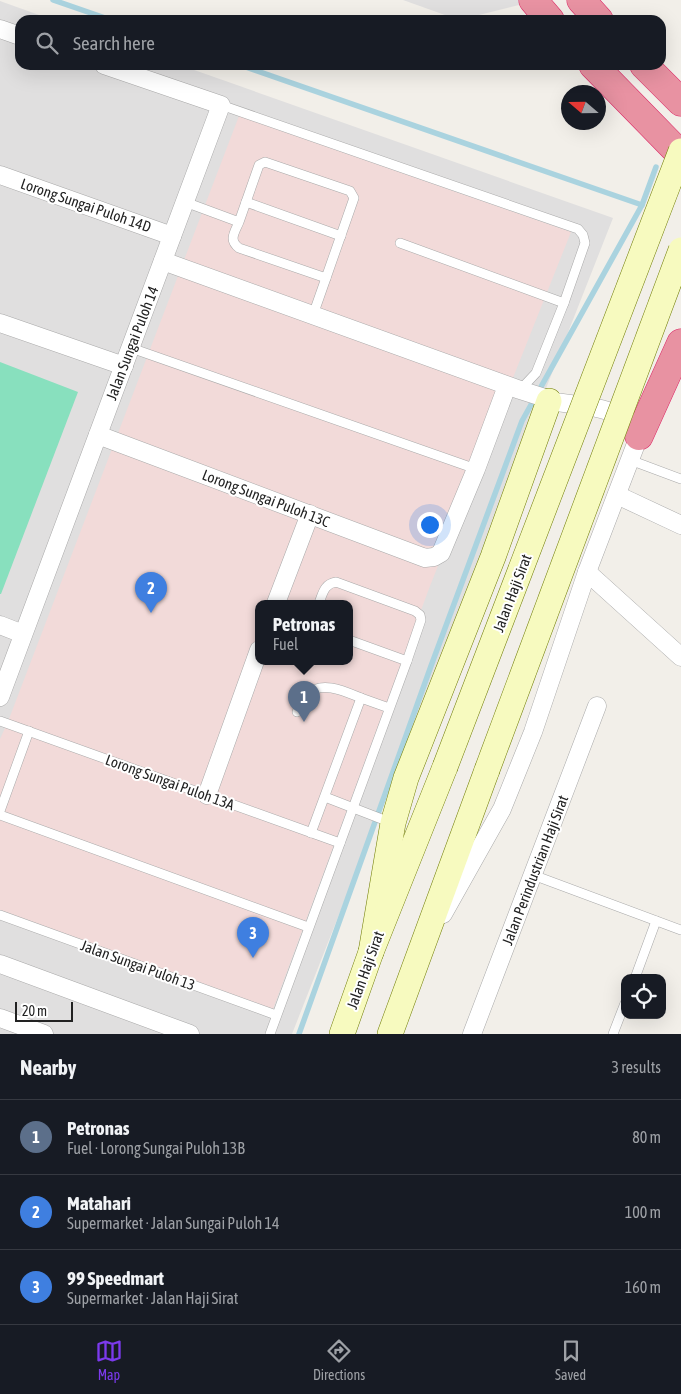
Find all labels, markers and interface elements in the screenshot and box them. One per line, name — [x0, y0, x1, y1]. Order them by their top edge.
search box — [15, 15, 666, 70]
icon: search — [33, 29, 61, 57]
text: Search here — [73, 32, 155, 54]
north arrow — [561, 85, 606, 130]
street label: Lorong Sungai Puloh 14D — [19, 175, 153, 235]
street label: Jalan Sungai Puloh 14 — [102, 284, 162, 402]
street label: Lorong Sungai Puloh 13C — [200, 466, 332, 530]
your location — [417, 512, 443, 538]
street label: Jalan Haji Sirat — [489, 552, 535, 634]
pin: 2 — [135, 572, 167, 613]
popup — [255, 600, 353, 665]
text: Petronas — [273, 613, 335, 635]
text: Fuel — [273, 635, 298, 653]
pin: 1 — [288, 681, 320, 722]
street label: Lorong Sungai Puloh 13A — [103, 751, 237, 813]
street label: Jalan Perindustrian Haji Sirat — [499, 793, 571, 947]
pin: 3 — [237, 917, 269, 958]
street label: Jalan Haji Sirat — [343, 929, 387, 1011]
street label: Jalan Sungai Puloh 13 — [79, 936, 197, 994]
map controls — [621, 974, 666, 1019]
button: locate — [621, 974, 666, 1019]
scale bar — [15, 999, 72, 1022]
text: 20 m — [22, 1003, 47, 1019]
text: Nearby — [20, 1055, 76, 1079]
text: 3 results — [611, 1058, 661, 1076]
text: Petronas — [67, 1117, 130, 1139]
text: 1 — [32, 1128, 40, 1146]
text: 80 m — [632, 1128, 661, 1146]
text: Fuel · Lorong Sungai Puloh 13B — [67, 1139, 245, 1157]
text: Matahari — [67, 1192, 131, 1214]
text: 2 — [32, 1203, 40, 1221]
text: 100 m — [625, 1203, 661, 1221]
text: Supermarket · Jalan Sungai Puloh 14 — [67, 1214, 280, 1232]
text: 99 Speedmart — [67, 1267, 164, 1289]
text: 3 — [32, 1278, 40, 1296]
text: 160 m — [625, 1278, 661, 1296]
text: Supermarket · Jalan Haji Sirat — [67, 1289, 238, 1307]
tab: Map — [95, 1337, 123, 1383]
tab: Directions — [313, 1337, 365, 1383]
tab: Saved — [555, 1337, 586, 1383]

